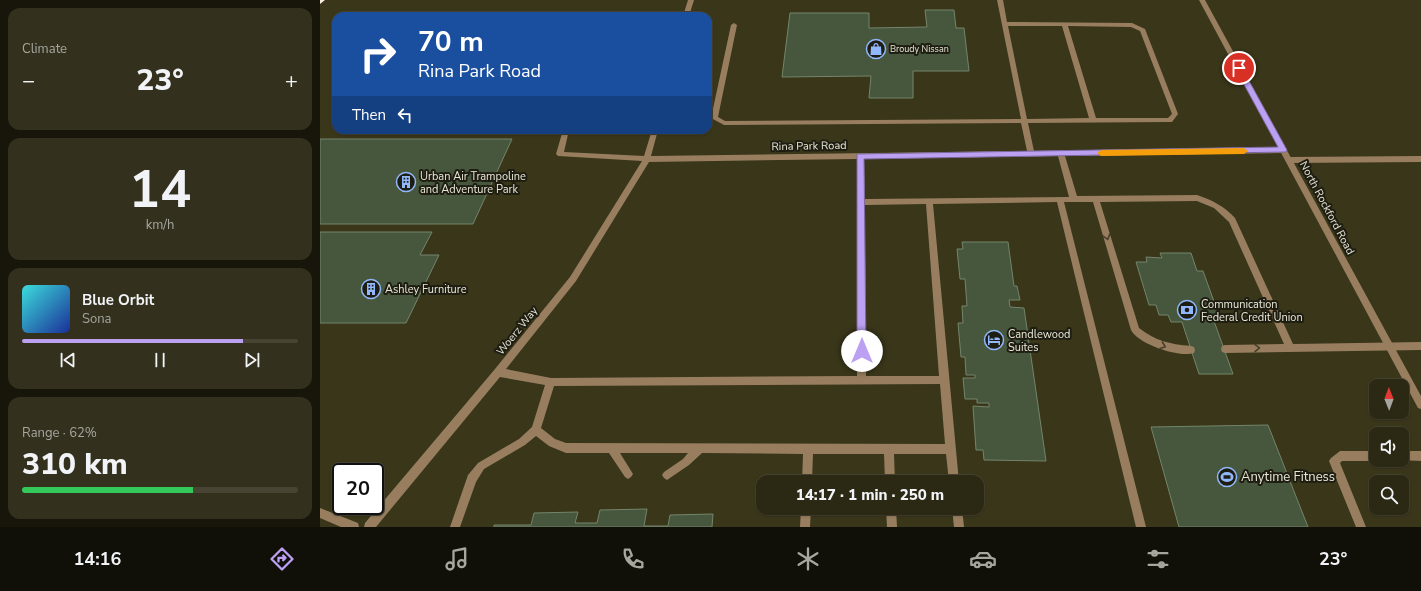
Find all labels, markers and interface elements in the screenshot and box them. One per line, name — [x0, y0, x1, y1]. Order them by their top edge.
text: 70 m — [418, 23, 484, 61]
icon: right — [352, 28, 404, 80]
shop icon: Broudy Nissan — [865, 38, 887, 60]
text: Climate — [22, 40, 67, 58]
place label: Broudy Nissan — [890, 43, 949, 55]
pin — [1222, 51, 1256, 85]
icon: arrive — [1228, 57, 1250, 79]
text: Rina Park Road — [418, 59, 541, 83]
text: 23° — [136, 60, 184, 101]
text: − — [22, 66, 35, 96]
text: + — [285, 66, 298, 96]
icon: left — [394, 104, 416, 126]
text: Then — [352, 105, 386, 125]
street label: Rina Park Road — [771, 138, 847, 154]
text: 14 — [129, 154, 191, 225]
street label: North Rockford Road — [1296, 159, 1358, 257]
place label: Urban Air Trampoline and Adventure Park — [420, 169, 526, 197]
building icon: Urban Air Trampoline and Adventure Park — [395, 171, 417, 193]
text: km/h — [146, 216, 174, 234]
one-way arrow — [1102, 233, 1111, 240]
building icon: Ashley Furniture — [360, 278, 382, 300]
place label: Ashley Furniture — [385, 282, 467, 297]
text: Blue Orbit — [82, 290, 154, 310]
place label: Communication Federal Credit Union — [1201, 297, 1303, 325]
bank icon: Communication Federal Credit Union — [1176, 299, 1198, 321]
street label: Woerz Way — [493, 303, 541, 358]
text: Sona — [82, 310, 112, 328]
place label: Candlewood Suites — [1008, 327, 1071, 355]
hotel icon: Candlewood Suites — [983, 329, 1005, 351]
position arrow — [841, 330, 883, 372]
one-way arrow — [1160, 342, 1167, 350]
one-way arrow — [1254, 344, 1260, 352]
icon: previous — [57, 349, 79, 371]
icon: pause — [149, 349, 171, 371]
icon: next — [241, 349, 263, 371]
north arrow — [1369, 379, 1409, 419]
map controls — [1369, 379, 1409, 515]
text: Range · 62% — [22, 424, 97, 442]
button: sound — [1369, 427, 1409, 467]
text: 310 km — [22, 444, 128, 485]
speed limit sign: 20 — [332, 463, 384, 515]
sports icon: Anytime Fitness — [1216, 466, 1238, 488]
place label: Anytime Fitness — [1241, 468, 1335, 486]
button: search — [1369, 475, 1409, 515]
text: 14:17 · 1 min · 250 m — [796, 485, 944, 505]
icon: directions — [268, 545, 296, 573]
icon: music — [443, 545, 471, 573]
icon: phone — [619, 545, 647, 573]
icon: climate — [794, 545, 822, 573]
icon: car — [969, 545, 997, 573]
icon: filters — [1144, 545, 1172, 573]
text: 14:16 — [74, 547, 121, 571]
text: 23° — [1319, 547, 1347, 571]

